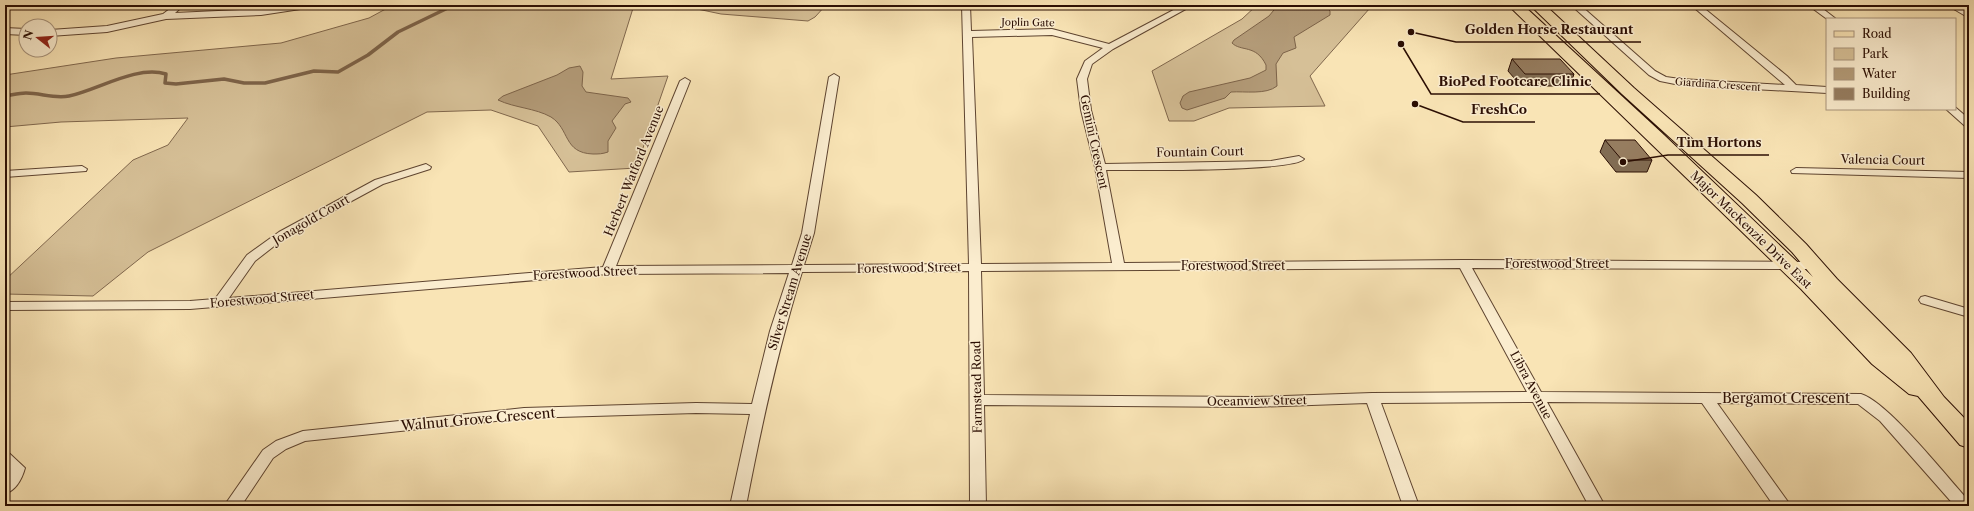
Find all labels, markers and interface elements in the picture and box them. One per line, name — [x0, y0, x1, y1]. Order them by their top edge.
street label: Joplin Gate — [999, 16, 1055, 29]
callout: Golden Horse Restaurant — [1456, 17, 1641, 42]
north arrow — [18, 18, 58, 58]
legend — [1826, 18, 1956, 110]
text: Golden Horse Restaurant — [1465, 21, 1634, 37]
text: Road — [1862, 26, 1892, 41]
text: N — [20, 28, 37, 42]
text: Park — [1862, 46, 1889, 61]
text: Water — [1861, 66, 1896, 81]
callout: BioPed Footcare Clinic — [1431, 69, 1600, 94]
text: BioPed Footcare Clinic — [1439, 73, 1591, 89]
street label: Giardina Crescent — [1675, 75, 1762, 94]
text: Building — [1862, 86, 1910, 101]
street label: Gemini Crescent — [1077, 93, 1112, 191]
callout: FreshCo — [1463, 97, 1535, 122]
text: FreshCo — [1471, 101, 1527, 117]
street label: Herbert Watford Avenue — [600, 103, 667, 238]
callout: Tim Hortons — [1668, 130, 1769, 155]
text: Tim Hortons — [1676, 134, 1762, 150]
street label: Fountain Court — [1156, 143, 1245, 160]
street label: Valencia Court — [1840, 151, 1926, 168]
street label: Major MacKenzie Drive East — [1687, 168, 1816, 292]
street label: Jonagold Court — [268, 191, 353, 249]
street label: Silver Stream Avenue — [765, 231, 814, 352]
street label: Forestwood Street — [1505, 256, 1610, 271]
street label: Forestwood Street — [1181, 258, 1286, 273]
street label: Forestwood Street — [857, 259, 962, 276]
street label: Forestwood Street — [532, 262, 638, 283]
street label: Forestwood Street — [209, 286, 315, 311]
street label: Farmstead Road — [968, 340, 985, 433]
street label: Libra Avenue — [1507, 348, 1556, 422]
street label: Bergamot Crescent — [1722, 389, 1850, 407]
street label: Oceanview Street — [1207, 392, 1308, 409]
street label: Walnut Grove Crescent — [399, 403, 556, 435]

